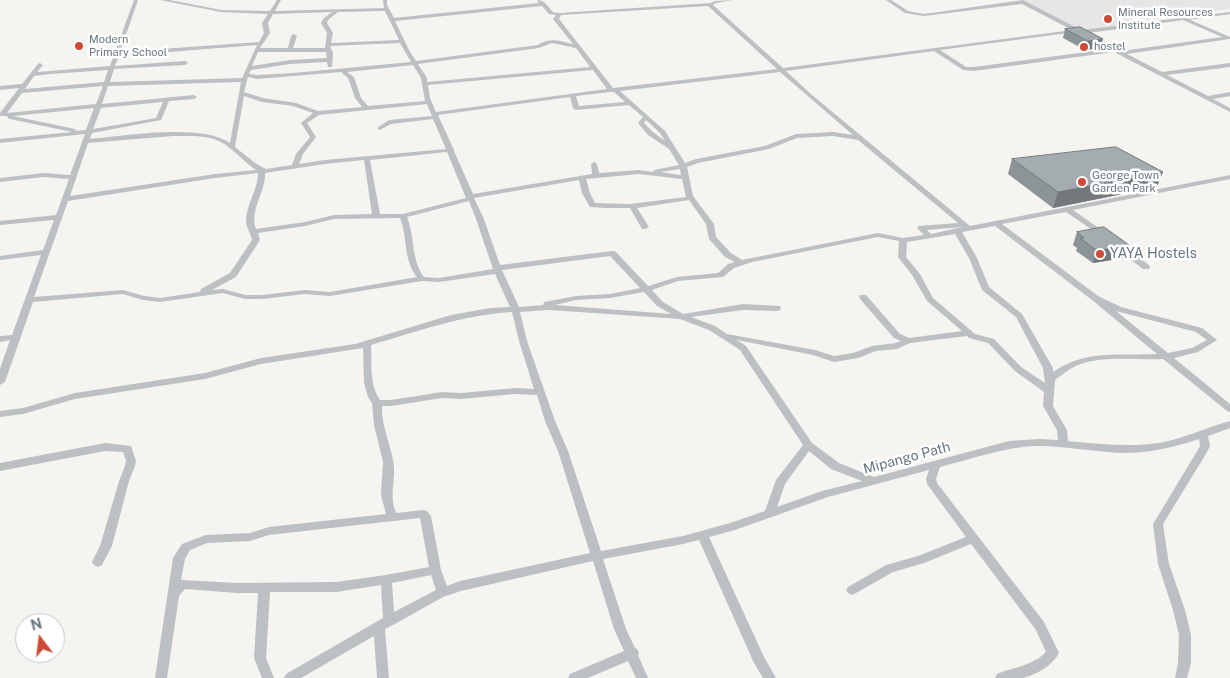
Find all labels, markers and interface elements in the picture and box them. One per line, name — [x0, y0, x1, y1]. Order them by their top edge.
place label: Mineral Resources Institute — [1118, 6, 1213, 32]
marker: Mineral Resources Institute — [1102, 13, 1114, 25]
place label: Modern Primary School — [89, 33, 167, 59]
marker: Modern Primary School — [73, 40, 85, 52]
place label: hostel — [1094, 40, 1126, 54]
marker: hostel — [1078, 41, 1090, 53]
place label: George Town Garden Park — [1092, 169, 1159, 195]
marker: George Town Garden Park — [1076, 176, 1088, 188]
place label: YAYA Hostels — [1110, 246, 1197, 262]
marker: YAYA Hostels — [1094, 248, 1106, 260]
street label: Mipango Path — [862, 438, 952, 478]
north arrow — [15, 613, 65, 663]
text: N — [29, 615, 44, 634]

